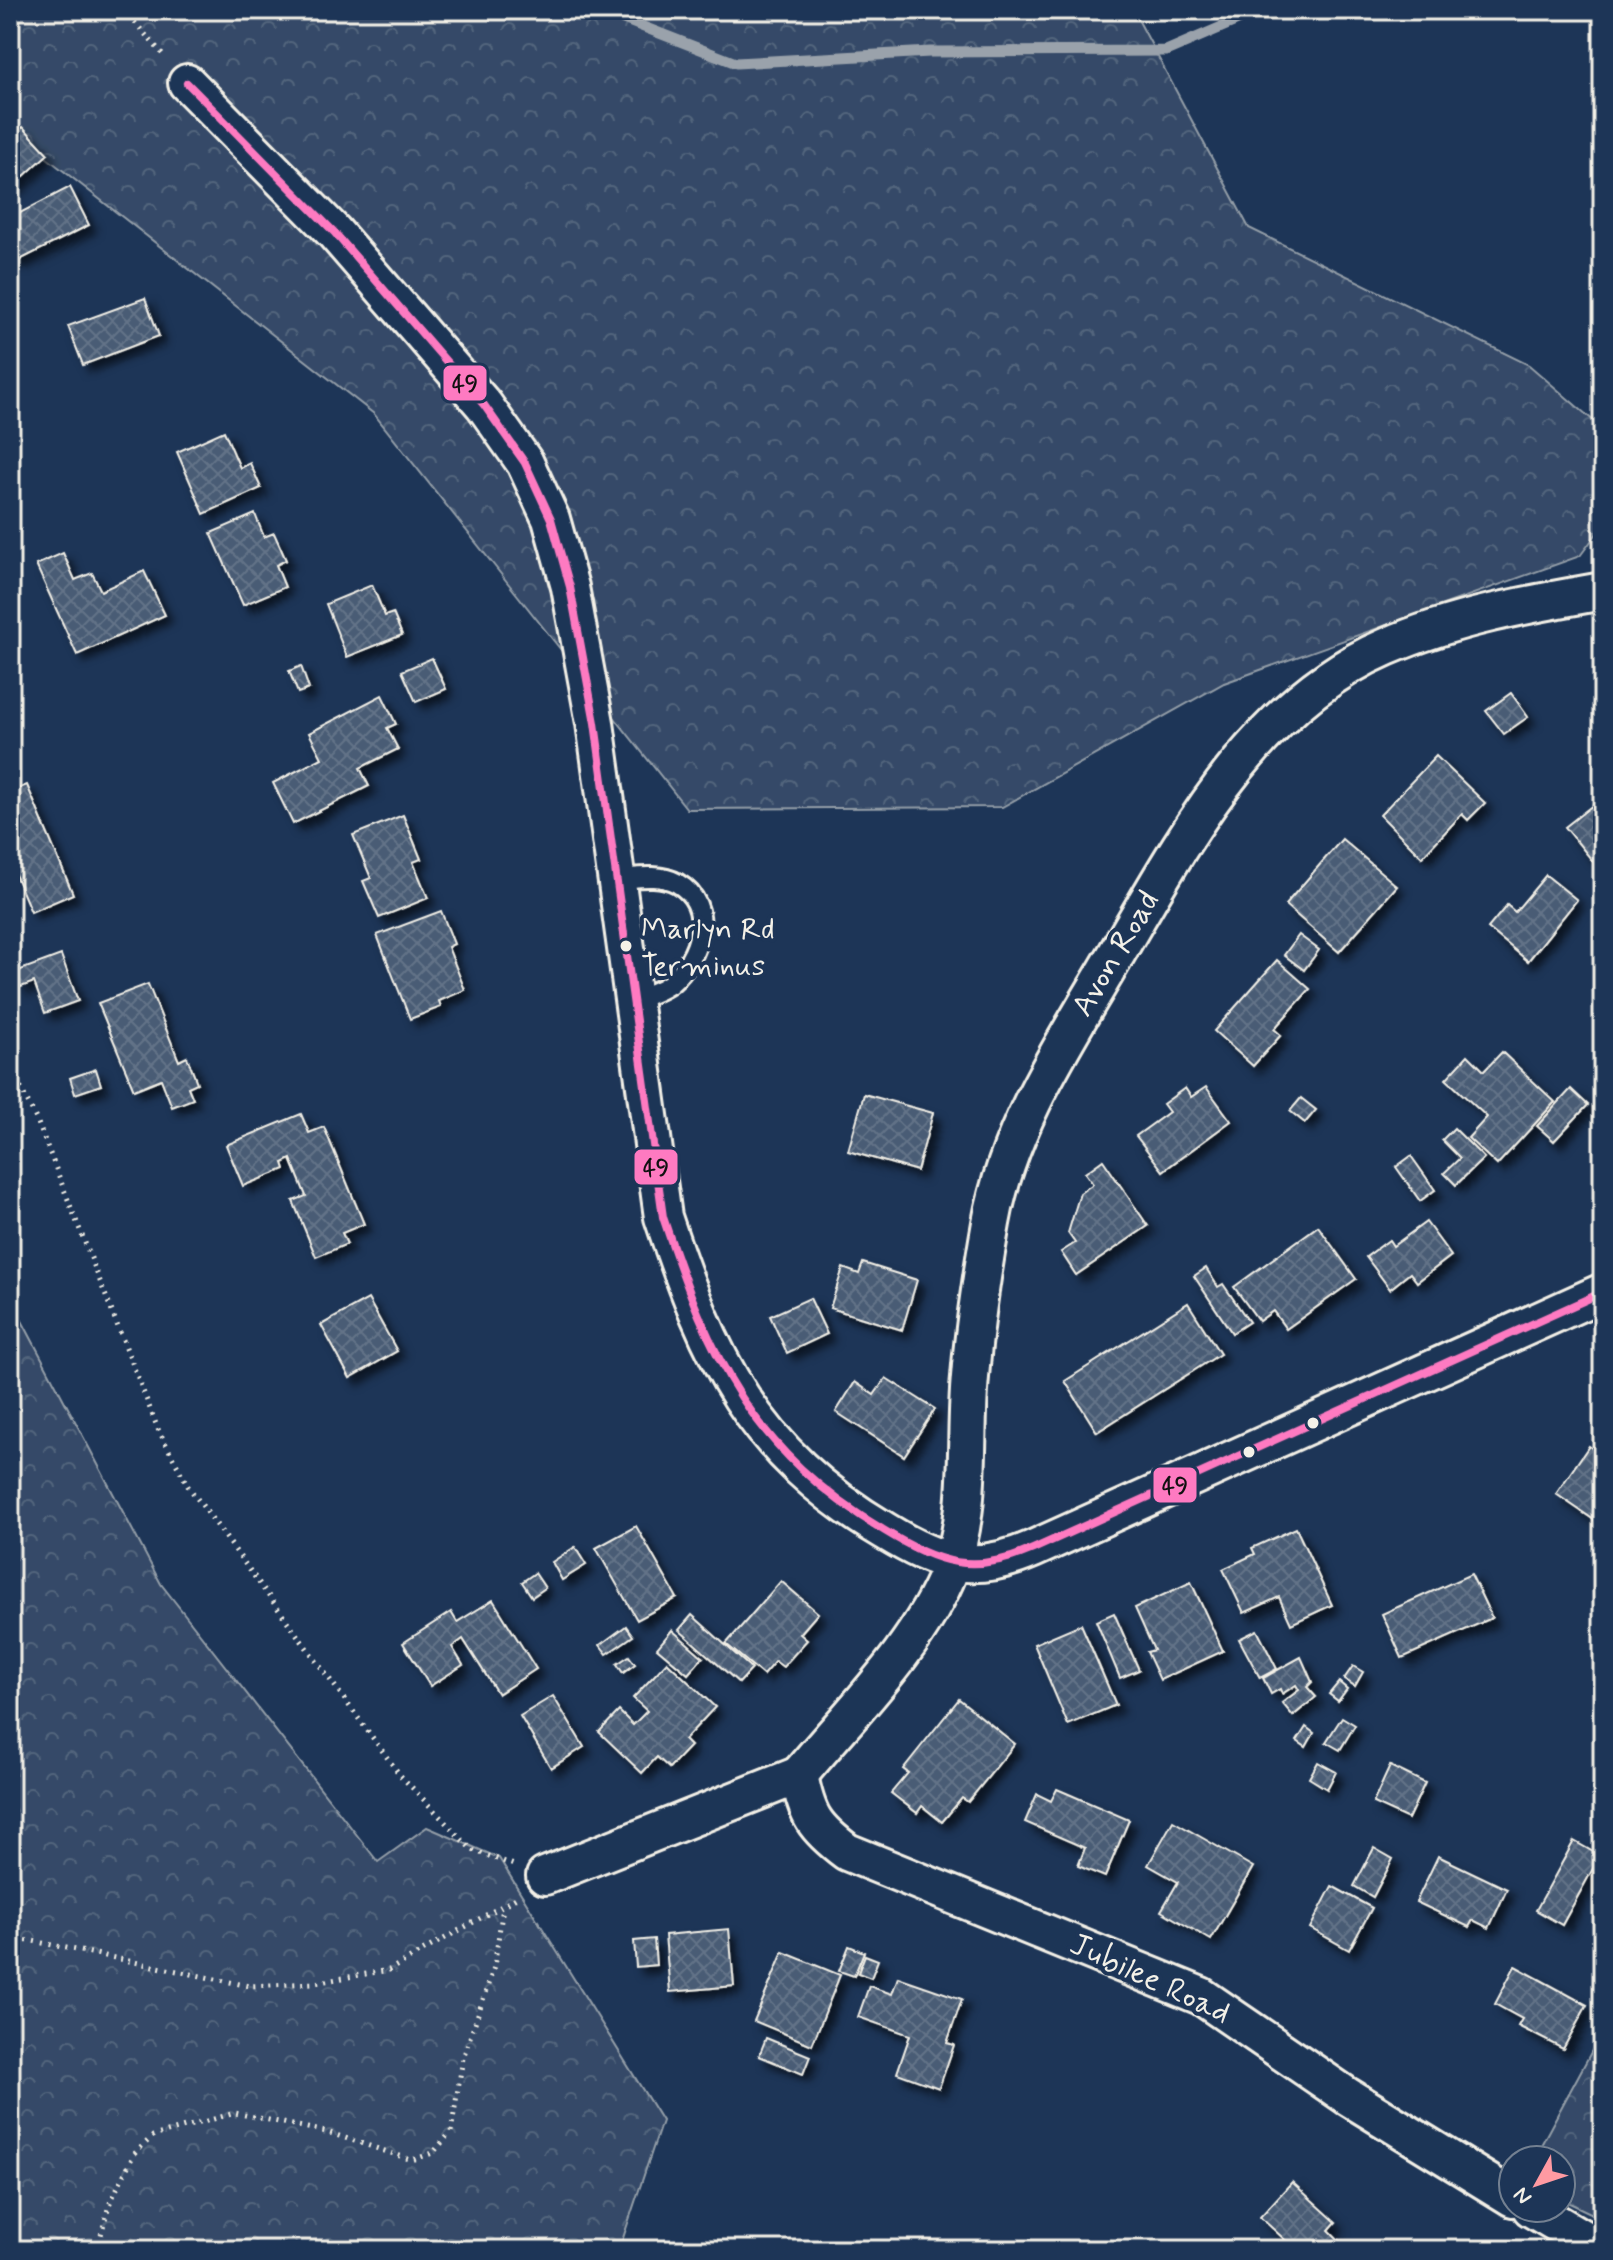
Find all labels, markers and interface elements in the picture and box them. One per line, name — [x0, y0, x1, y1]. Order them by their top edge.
line badge: 49 — [442, 364, 488, 402]
text: 49 — [452, 371, 478, 399]
street label: Avon Road — [1062, 883, 1170, 1025]
place label: Marlyn Rd Terminus — [641, 910, 775, 986]
marker: Marlyn Rd Terminus — [618, 938, 634, 954]
line badge: 49 — [633, 1148, 679, 1186]
text: 49 — [643, 1155, 669, 1183]
unlabelled marker — [1305, 1415, 1321, 1431]
unlabelled marker — [1241, 1444, 1257, 1460]
line badge: 49 — [1152, 1466, 1198, 1504]
text: 49 — [1162, 1473, 1188, 1501]
street label: Jubilee Road — [1063, 1924, 1237, 2034]
north arrow — [1497, 2144, 1577, 2224]
text: N — [1508, 2181, 1539, 2210]

